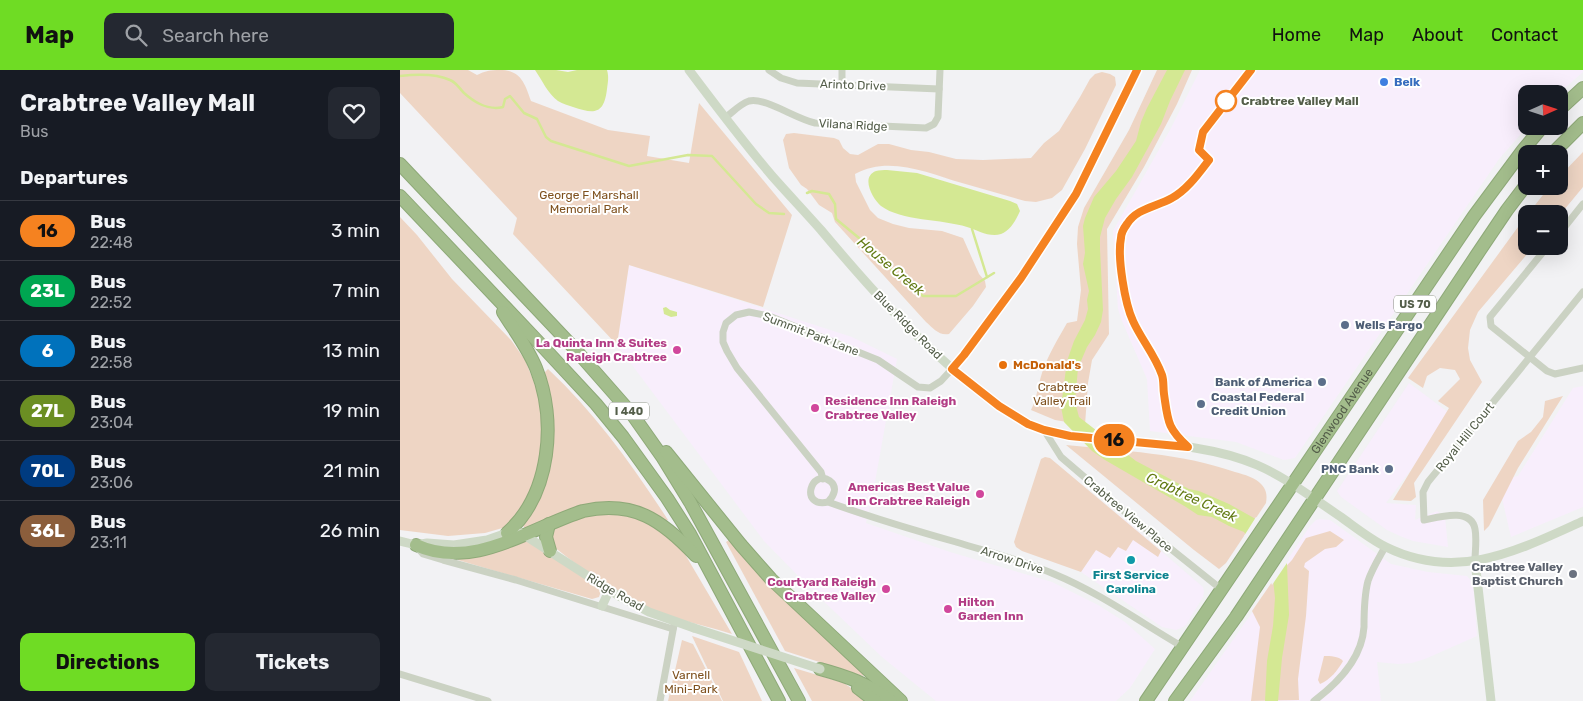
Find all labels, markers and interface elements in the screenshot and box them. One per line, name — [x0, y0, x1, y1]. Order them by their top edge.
search box — [104, 13, 454, 58]
text: Map — [25, 21, 74, 49]
icon: search — [122, 21, 150, 49]
text: Search here — [162, 24, 269, 47]
text: Home — [1272, 24, 1321, 46]
text: Map — [1349, 24, 1384, 46]
text: About — [1412, 24, 1463, 46]
text: Contact — [1491, 24, 1558, 46]
place label: Belk — [1394, 75, 1420, 89]
marker: Belk — [1378, 76, 1390, 88]
street label: Arinto Drive — [820, 77, 887, 93]
north arrow — [1518, 85, 1568, 135]
map controls — [1518, 85, 1568, 255]
button: heart — [328, 87, 380, 139]
text: Crabtree Valley Mall — [20, 89, 255, 117]
marker: Crabtree Valley Mall — [1215, 90, 1237, 112]
place label: Crabtree Valley Mall — [1241, 94, 1359, 108]
street label: Vilana Ridge — [818, 116, 888, 134]
text: Bus — [20, 122, 48, 141]
button: + — [1518, 145, 1568, 195]
text: Departures — [20, 166, 128, 189]
park label: George F Marshall Memorial Park — [539, 188, 639, 216]
button: − — [1518, 205, 1568, 255]
text: Bus — [90, 210, 126, 233]
text: 3 min — [331, 219, 380, 242]
text: 16 — [37, 220, 58, 242]
text: 22:48 — [90, 233, 133, 252]
water label: House Creek — [854, 233, 928, 300]
text: Bus — [90, 270, 126, 293]
text: 7 min — [333, 279, 380, 302]
text: 23L — [30, 280, 65, 302]
street label: Blue Ridge Road — [871, 288, 945, 362]
text: 22:52 — [90, 293, 132, 312]
road number: US 70 — [1394, 295, 1436, 312]
street label: Summit Park Lane — [761, 309, 861, 359]
place label: Wells Fargo — [1355, 318, 1423, 332]
marker: Wells Fargo — [1339, 319, 1351, 331]
text: Bus — [90, 330, 126, 353]
place label: La Quinta Inn & Suites Raleigh Crabtree — [536, 336, 667, 364]
text: 13 min — [323, 339, 380, 362]
text: 6 — [42, 340, 53, 362]
marker: La Quinta Inn & Suites Raleigh Crabtree — [671, 344, 683, 356]
text: 22:58 — [90, 353, 133, 372]
place label: McDonald's — [1013, 358, 1081, 372]
marker: McDonald's — [997, 359, 1009, 371]
street label: Glenwood Avenue — [1308, 365, 1376, 456]
place label: Bank of America — [1215, 375, 1312, 389]
marker: Bank of America — [1316, 376, 1328, 388]
park label: Crabtree Valley Trail — [1033, 380, 1091, 408]
text: Bus — [90, 390, 126, 413]
place label: Coastal Federal Credit Union — [1211, 390, 1304, 418]
place label: Residence Inn Raleigh Crabtree Valley — [825, 394, 956, 422]
marker: Coastal Federal Credit Union — [1195, 398, 1207, 410]
text: 19 min — [323, 399, 380, 422]
street label: Royal Hill Court — [1433, 399, 1497, 474]
text: 27L — [31, 400, 64, 422]
road number: I 440 — [609, 402, 649, 420]
marker: Residence Inn Raleigh Crabtree Valley — [809, 402, 821, 414]
text: 23:04 — [90, 413, 133, 432]
line badge: 16 — [1092, 424, 1136, 456]
text: 16 — [1104, 429, 1124, 451]
text: Bus — [90, 450, 126, 473]
text: 21 min — [323, 459, 380, 482]
text: 70L — [31, 460, 64, 482]
place label: PNC Bank — [1321, 462, 1379, 476]
marker: PNC Bank — [1383, 463, 1395, 475]
water label: Crabtree Creek — [1144, 469, 1241, 526]
text: 23:06 — [90, 473, 133, 492]
street label: Crabtree View Place — [1081, 473, 1175, 555]
place label: Americas Best Value Inn Crabtree Raleigh — [847, 480, 970, 508]
marker: Americas Best Value Inn Crabtree Raleigh — [974, 488, 986, 500]
text: Bus — [90, 510, 126, 533]
text: 26 min — [320, 519, 380, 542]
text: 36L — [30, 520, 65, 542]
text: 23:11 — [90, 533, 127, 552]
street label: Arrow Drive — [979, 543, 1045, 577]
marker: First Service Carolina — [1125, 554, 1137, 566]
place label: Crabtree Valley Baptist Church — [1472, 560, 1563, 588]
place label: First Service Carolina — [1093, 568, 1169, 596]
marker: Crabtree Valley Baptist Church — [1567, 568, 1579, 580]
street label: Ridge Road — [584, 570, 646, 614]
place label: Courtyard Raleigh Crabtree Valley — [767, 575, 876, 603]
marker: Courtyard Raleigh Crabtree Valley — [880, 583, 892, 595]
place label: Hilton Garden Inn — [958, 595, 1024, 623]
marker: Hilton Garden Inn — [942, 603, 954, 615]
button: Directions — [20, 633, 195, 691]
button: Tickets — [205, 633, 380, 691]
park label: Varnell Mini-Park — [664, 668, 718, 696]

